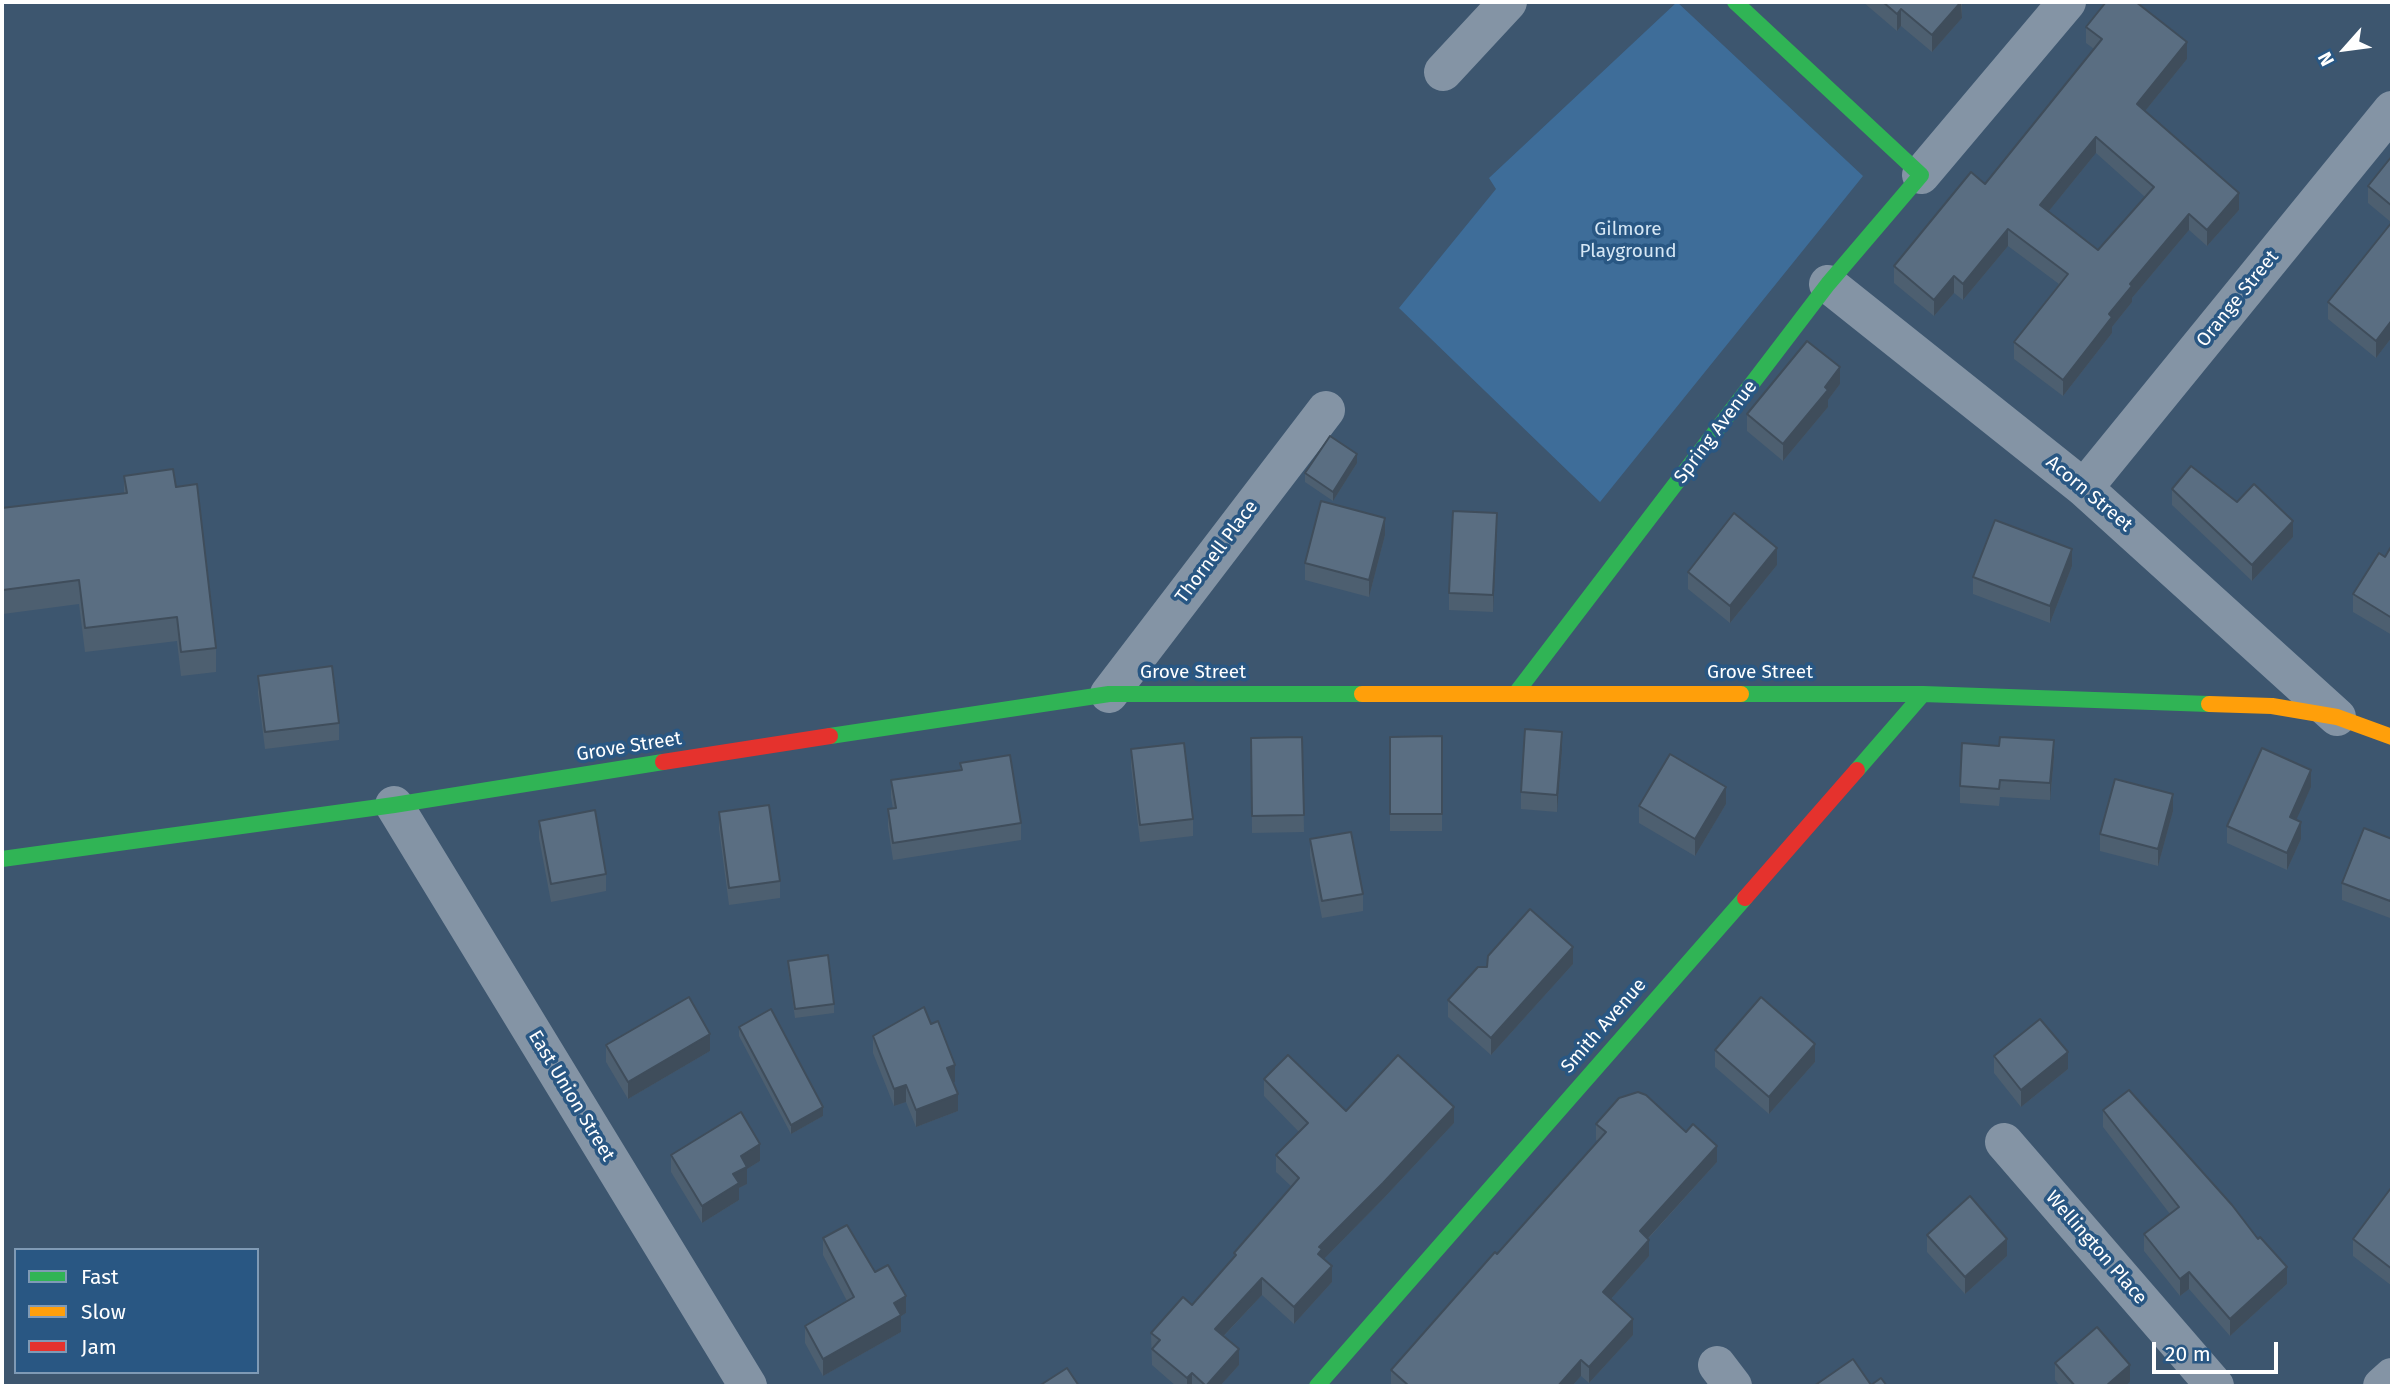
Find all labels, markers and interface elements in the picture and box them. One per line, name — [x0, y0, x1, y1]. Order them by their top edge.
north arrow — [2310, 14, 2380, 84]
text: N — [2313, 48, 2339, 70]
park label: Gilmore Playground — [1580, 219, 1676, 263]
street label: Orange Street — [2192, 246, 2284, 352]
street label: Spring Avenue — [1670, 376, 1762, 488]
street label: Acorn Street — [2041, 451, 2137, 537]
street label: Thornell Place — [1171, 496, 1263, 608]
street label: Grove Street — [1140, 662, 1246, 684]
street label: Grove Street — [1707, 662, 1813, 684]
street label: Grove Street — [575, 727, 683, 767]
street label: Smith Avenue — [1557, 974, 1651, 1078]
street label: East Union Street — [523, 1026, 619, 1166]
street label: Wellington Place — [2041, 1187, 2151, 1309]
legend — [14, 1248, 259, 1374]
text: Fast — [81, 1264, 119, 1290]
text: Slow — [81, 1299, 126, 1325]
scale bar — [2156, 1328, 2282, 1372]
text: Jam — [81, 1334, 117, 1360]
text: 20 m — [2165, 1341, 2211, 1367]

